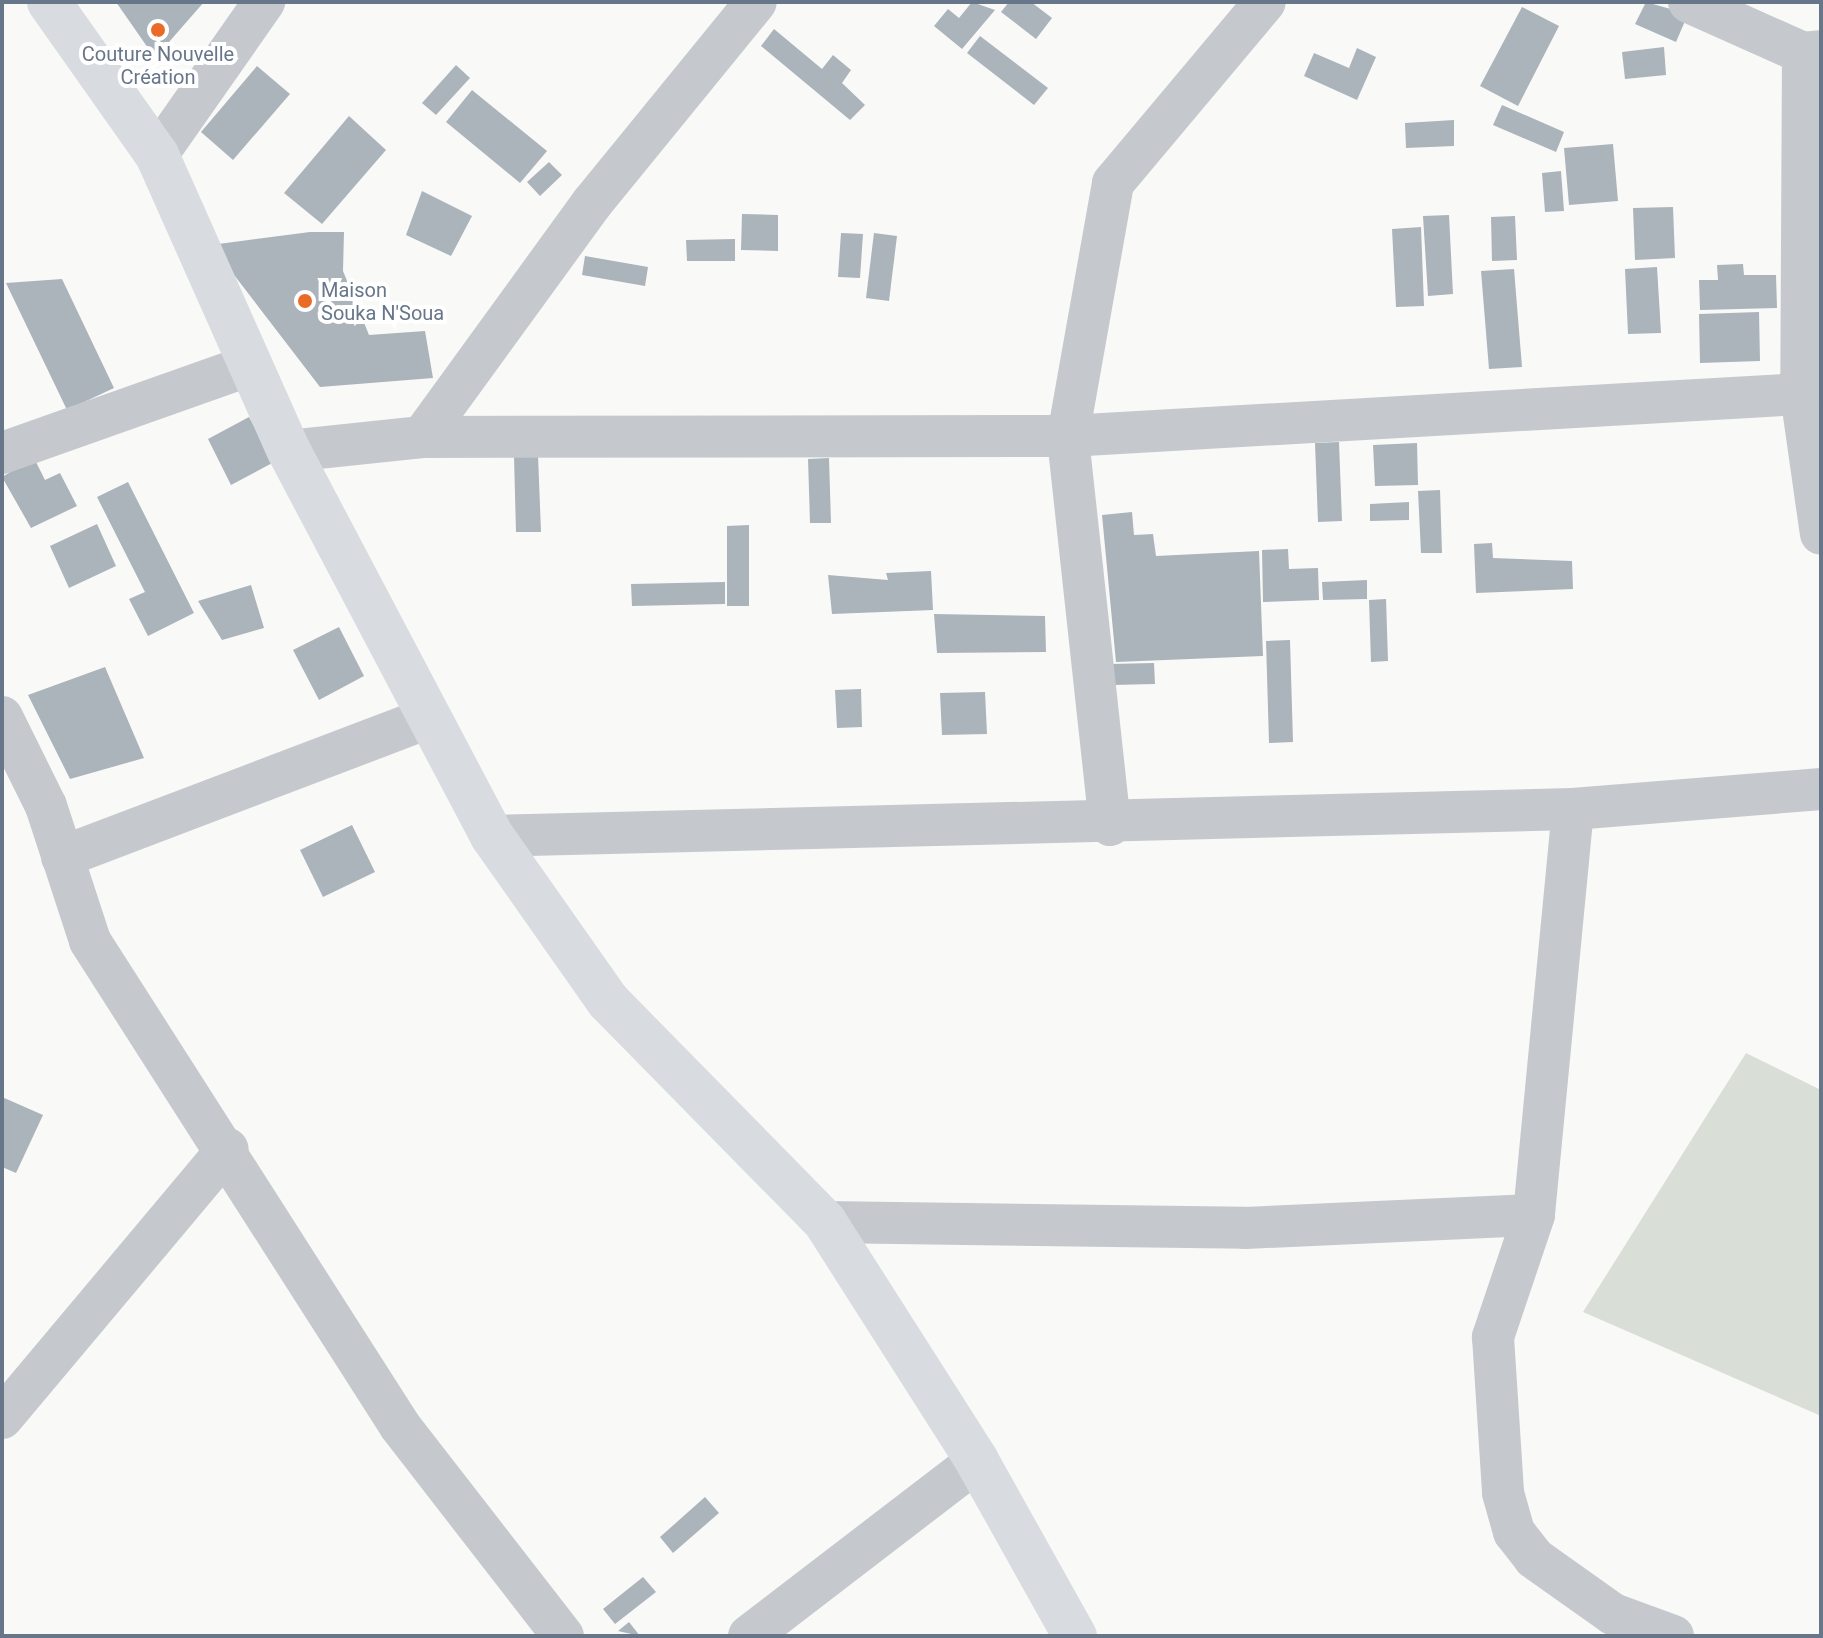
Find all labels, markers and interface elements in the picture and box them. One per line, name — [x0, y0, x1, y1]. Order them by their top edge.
marker: Couture Nouvelle Création — [149, 21, 167, 39]
place label: Couture Nouvelle Création — [82, 42, 234, 89]
place label: Maison Souka N'Soua — [321, 278, 444, 325]
marker: Maison Souka N'Soua — [296, 292, 314, 310]

